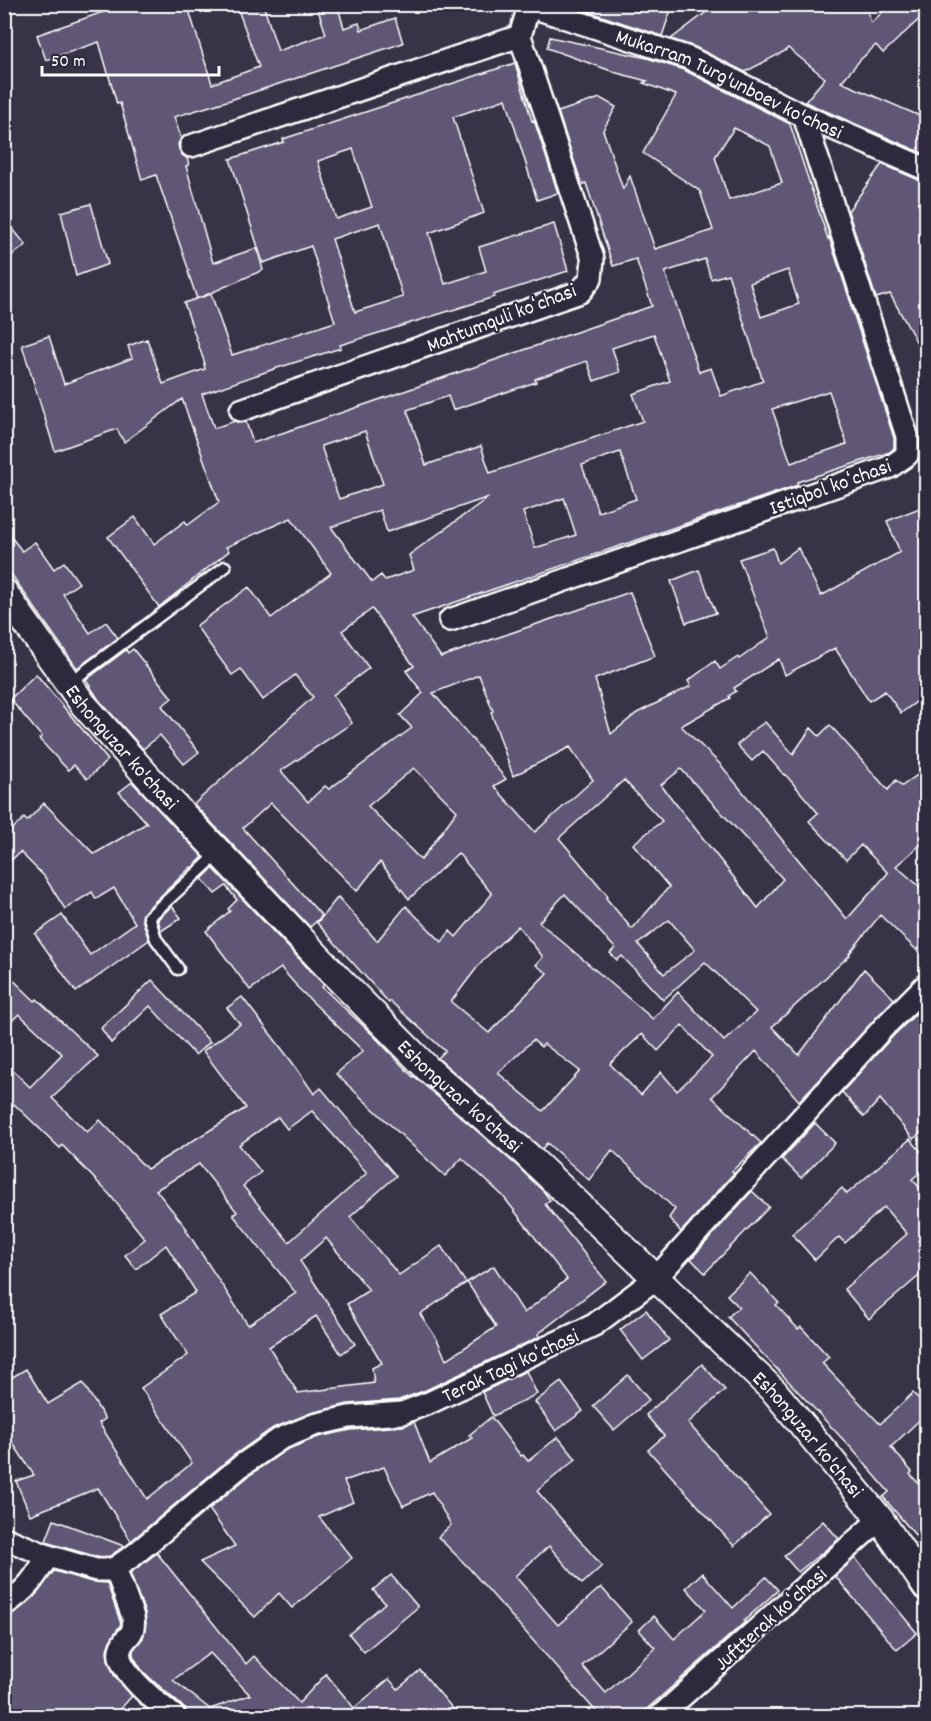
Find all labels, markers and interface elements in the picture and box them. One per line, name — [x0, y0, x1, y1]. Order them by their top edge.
street label: Mukarram Turg'unboev ko'chasi — [611, 23, 847, 149]
scale bar — [42, 39, 219, 77]
text: 50 m — [51, 50, 86, 75]
street label: Mahtumquli koʻchasi — [423, 277, 581, 362]
street label: Istiqbol koʻchasi — [766, 453, 896, 525]
street label: Eshonguzar ko'chasi — [56, 680, 184, 818]
street label: Eshonguzar ko'chasi — [389, 1034, 527, 1162]
street label: Terak Tagi koʻchasi — [438, 1323, 585, 1413]
street label: Eshonguzar ko'chasi — [744, 1365, 869, 1506]
street label: Juftterak koʻchasi — [709, 1561, 835, 1679]

